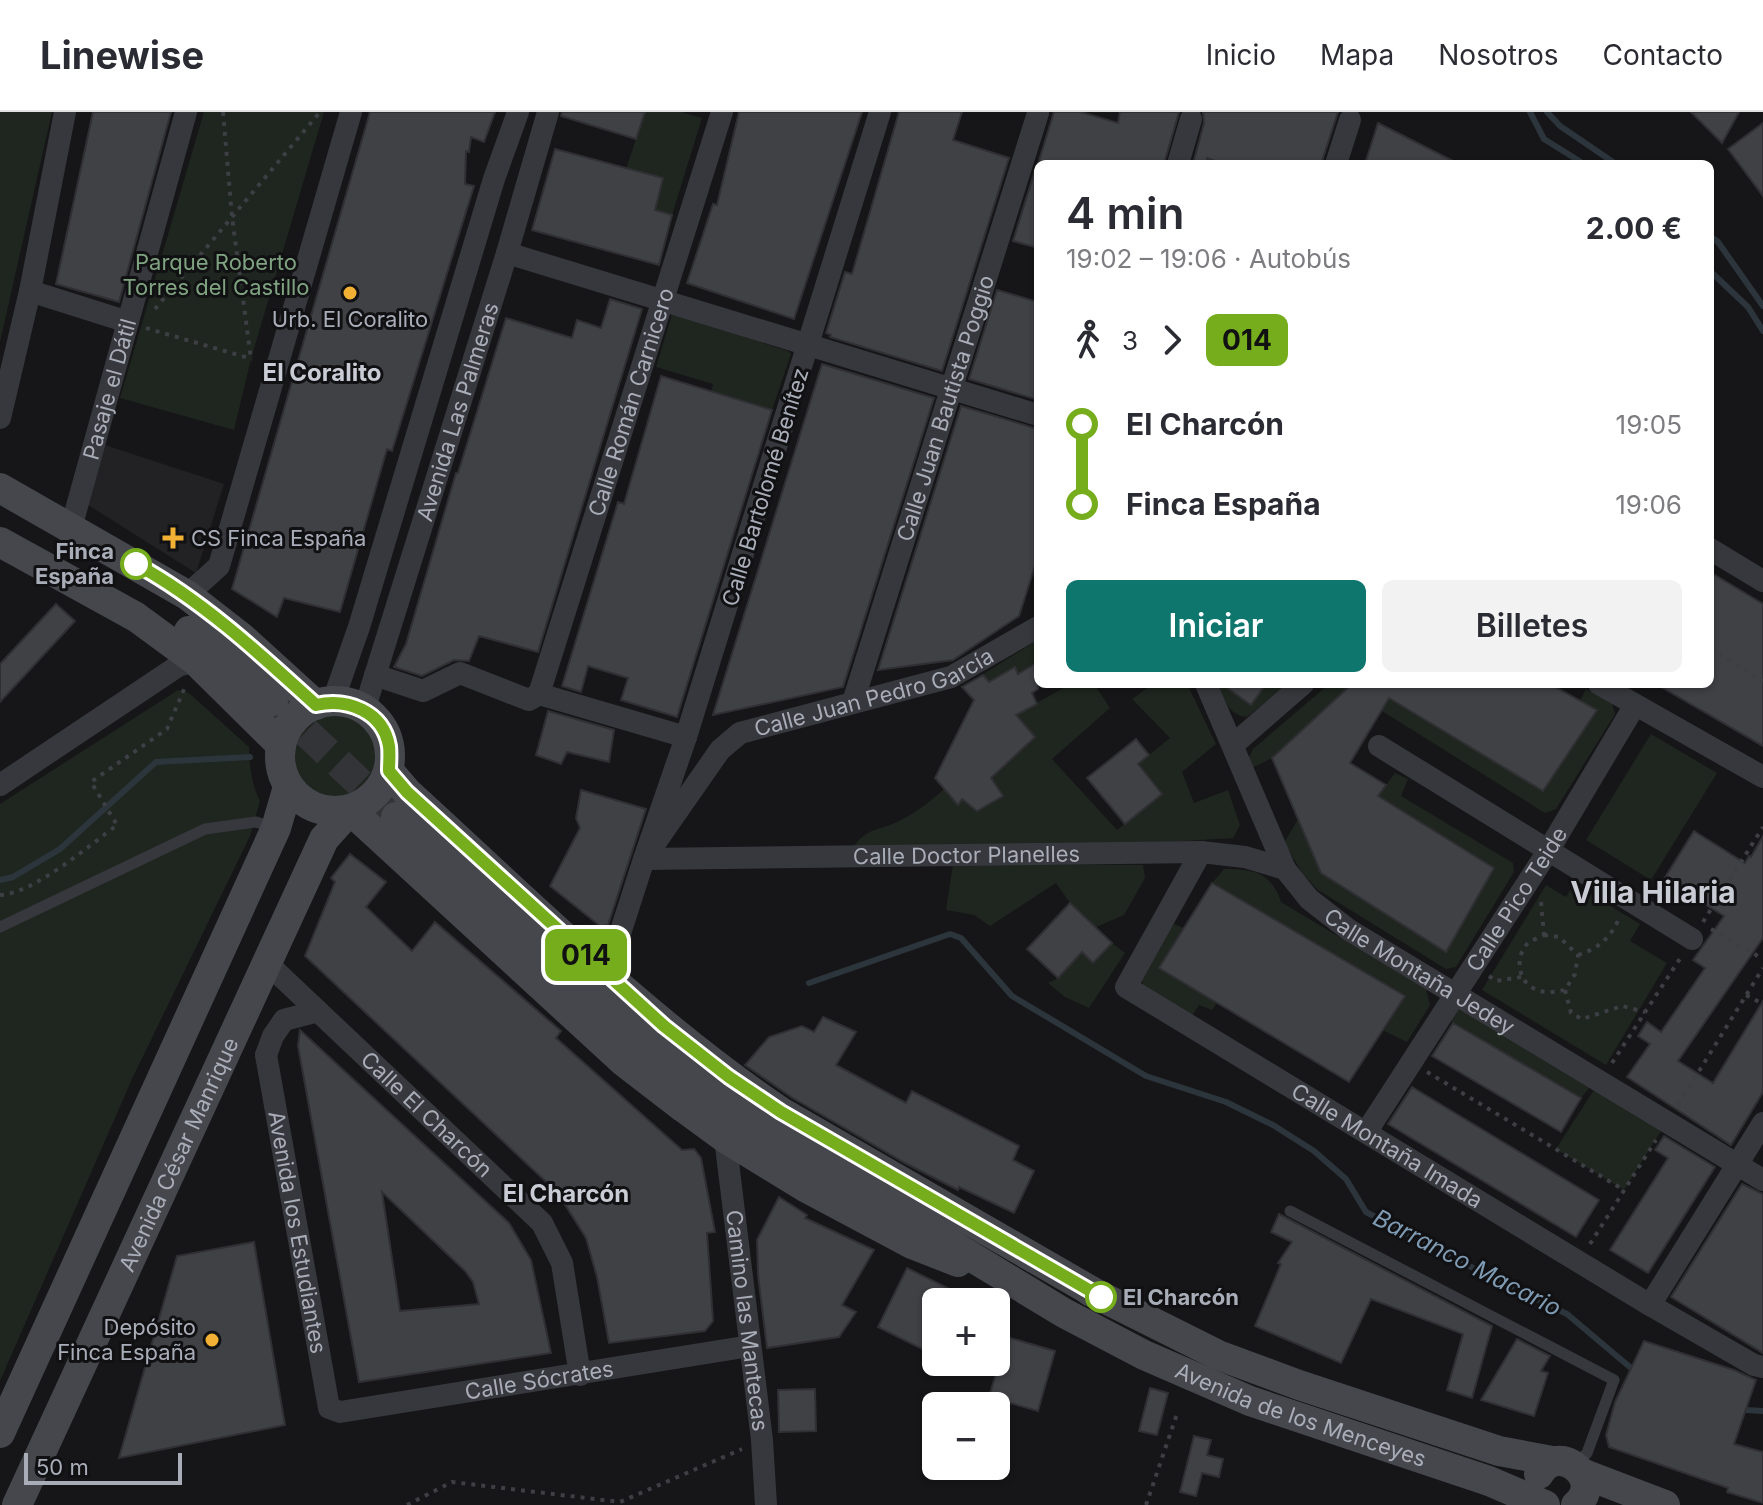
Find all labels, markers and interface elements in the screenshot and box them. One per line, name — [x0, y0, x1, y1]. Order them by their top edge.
text: Linewise — [40, 32, 204, 78]
text: Inicio — [1206, 38, 1276, 72]
text: Mapa — [1320, 38, 1394, 72]
text: Nosotros — [1438, 38, 1559, 72]
text: Contacto — [1603, 38, 1723, 72]
text: 4 min — [1066, 186, 1184, 240]
text: 2.00 € — [1586, 210, 1682, 246]
text: 19:02 – 19:06 · Autobús — [1066, 243, 1351, 274]
park label: Parque Roberto Torres del Castillo — [122, 249, 310, 300]
street label: Calle Juan Bautista Poggio — [891, 272, 999, 545]
marker: Urb. El Coralito — [341, 284, 359, 302]
street label: Calle Román Carnicero — [583, 285, 679, 519]
street label: Avenida Las Palmeras — [411, 299, 504, 524]
place label: Urb. El Coralito — [272, 306, 428, 332]
street label: Pasaje el Dátil — [77, 316, 141, 463]
icon: walk — [1066, 318, 1110, 362]
icon: forward — [1150, 318, 1194, 362]
text: 014 — [1222, 323, 1272, 357]
text: 3 — [1122, 325, 1138, 356]
district label: El Coralito — [263, 358, 381, 387]
street label: Calle Bartolomé Benítez — [716, 365, 814, 609]
text: El Charcón — [1126, 406, 1284, 442]
text: 19:05 — [1616, 409, 1682, 440]
text: Finca España — [1126, 486, 1321, 522]
text: 19:06 — [1615, 489, 1682, 520]
place label: CS Finca España — [191, 525, 366, 551]
marker: CS Finca España — [162, 527, 184, 549]
place label: Finca España — [35, 538, 114, 589]
marker: Finca España — [121, 549, 151, 579]
button: Iniciar — [1066, 580, 1366, 672]
button: Billetes — [1382, 580, 1682, 672]
street label: Calle Juan Pedro García — [751, 642, 998, 742]
street label: Calle Pico Teide — [1461, 822, 1572, 976]
street label: Calle Doctor Planelles — [853, 841, 1080, 869]
district label: Villa Hilaria — [1570, 874, 1736, 910]
street label: Calle Montaña Jedey — [1319, 903, 1520, 1040]
line badge: 014 — [540, 929, 632, 981]
text: 014 — [561, 938, 611, 972]
street label: Avenida César Manrique — [113, 1033, 244, 1276]
street label: Calle El Charcón — [356, 1046, 498, 1182]
street label: Calle Montaña Imada — [1287, 1078, 1488, 1213]
street label: Avenida los Estudiantes — [263, 1109, 332, 1355]
district label: El Charcón — [503, 1179, 629, 1208]
water label: Barranco Macario — [1369, 1203, 1566, 1322]
street label: Camino las Mantecas — [721, 1208, 774, 1433]
marker: El Charcón — [1086, 1282, 1116, 1312]
place label: El Charcón — [1123, 1284, 1239, 1310]
map controls — [922, 1288, 1010, 1480]
button: + — [922, 1288, 1010, 1376]
place label: Depósito Finca España — [57, 1314, 196, 1365]
marker: Depósito Finca España — [203, 1331, 221, 1349]
street label: Calle Sócrates — [463, 1355, 615, 1405]
street label: Avenida de los Menceyes — [1172, 1357, 1429, 1472]
button: − — [922, 1392, 1010, 1480]
scale bar — [24, 1449, 182, 1485]
text: 50 m — [36, 1454, 89, 1480]

